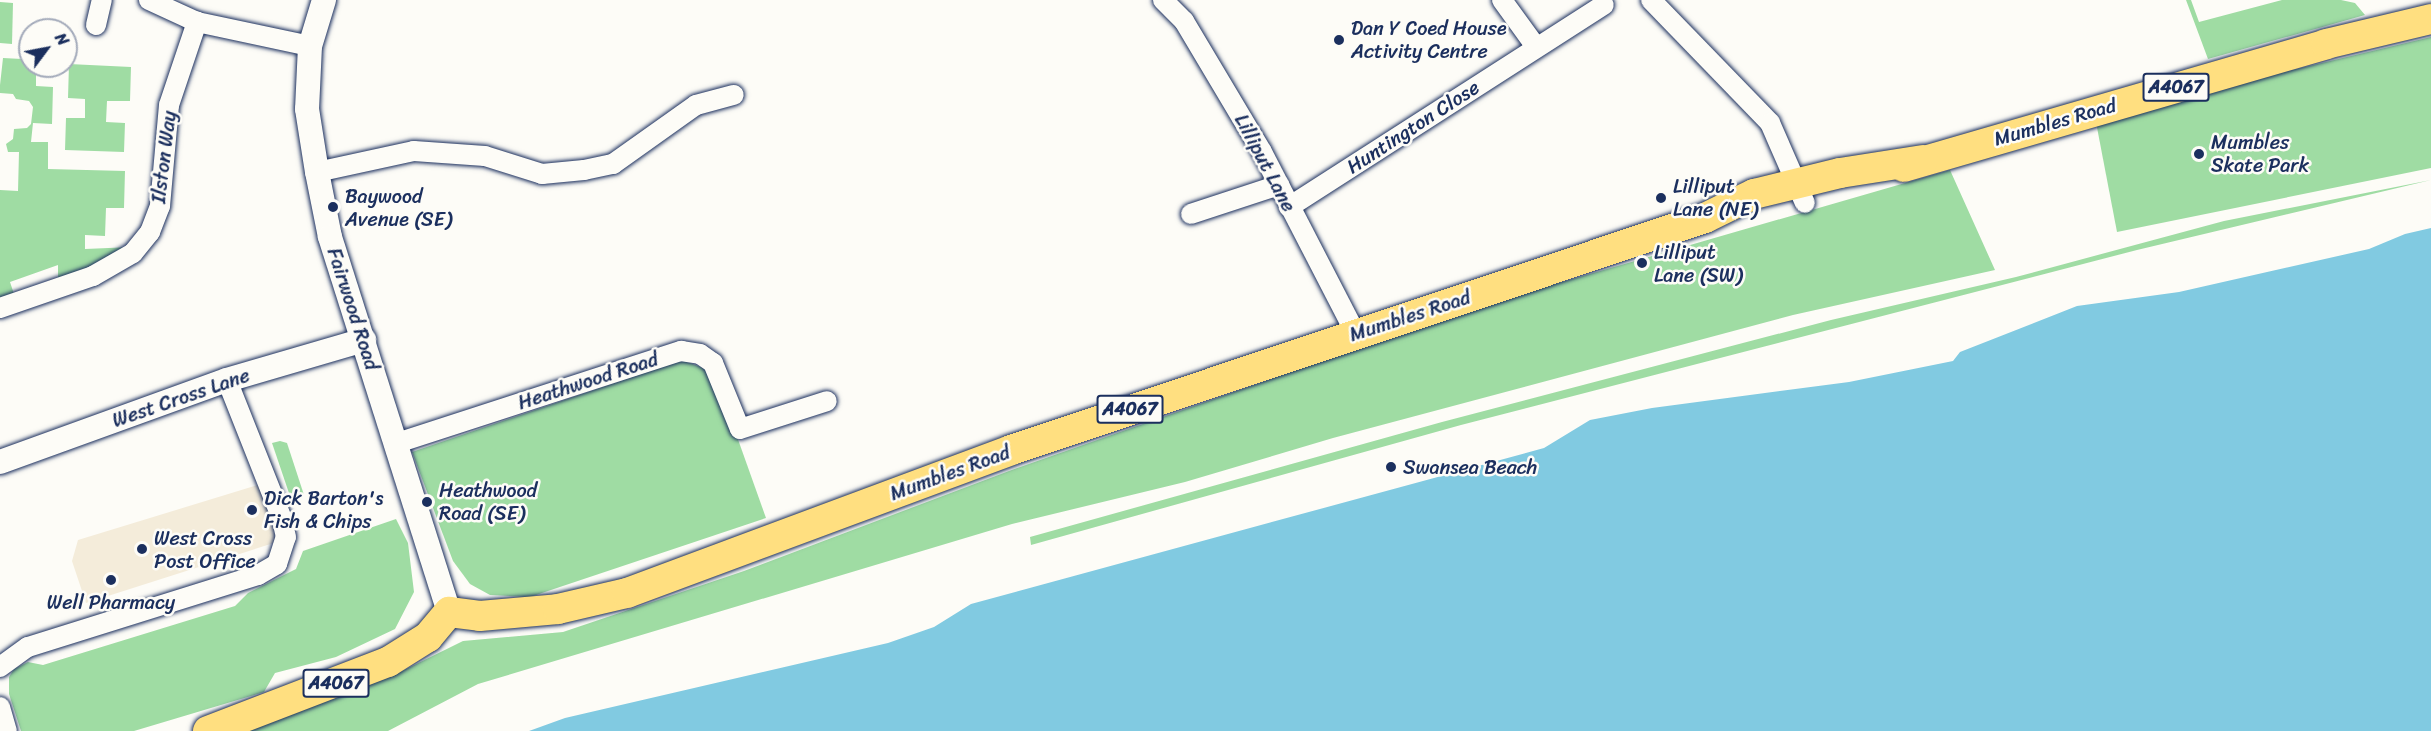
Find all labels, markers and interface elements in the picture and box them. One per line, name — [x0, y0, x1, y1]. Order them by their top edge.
place label: Dan Y Coed House Activity Centre — [1351, 16, 1508, 63]
north arrow — [18, 18, 78, 78]
text: N — [47, 27, 77, 52]
marker: Dan Y Coed House Activity Centre — [1332, 33, 1346, 47]
road number: A4067 — [2142, 72, 2210, 102]
street label: Huntington Close — [1342, 75, 1484, 179]
street label: Mumbles Road — [1991, 93, 2119, 151]
street label: Ilston Way — [146, 109, 182, 205]
street label: Lilliput Lane — [1229, 110, 1301, 216]
place label: Mumbles Skate Park — [2211, 130, 2309, 177]
marker: Mumbles Skate Park — [2192, 147, 2206, 161]
place label: Lilliput Lane (NE) — [1673, 174, 1758, 221]
place label: Baywood Avenue (SE) — [345, 184, 452, 231]
marker: Lilliput Lane (NE) — [1654, 191, 1668, 205]
marker: Baywood Avenue (SE) — [326, 200, 340, 214]
place label: Lilliput Lane (SW) — [1654, 240, 1742, 287]
street label: Fairwood Road — [322, 245, 384, 373]
marker: Lilliput Lane (SW) — [1635, 256, 1649, 270]
street label: Mumbles Road — [1346, 285, 1474, 347]
street label: Heathwood Road — [515, 347, 661, 415]
street label: West Cross Lane — [110, 363, 252, 433]
road number: A4067 — [1096, 394, 1164, 424]
street label: Mumbles Road — [887, 440, 1013, 506]
place label: Swansea Beach — [1403, 455, 1537, 479]
marker: Swansea Beach — [1384, 460, 1398, 474]
place label: Heathwood Road (SE) — [439, 478, 537, 525]
place label: Dick Barton's Fish & Chips — [264, 486, 385, 533]
marker: Heathwood Road (SE) — [420, 495, 434, 509]
marker: Dick Barton's Fish & Chips — [245, 503, 259, 517]
place label: West Cross Post Office — [154, 526, 256, 573]
marker: West Cross Post Office — [135, 542, 149, 556]
marker: Well Pharmacy — [104, 573, 118, 587]
place label: Well Pharmacy — [47, 590, 175, 614]
road number: A4067 — [302, 668, 370, 698]

